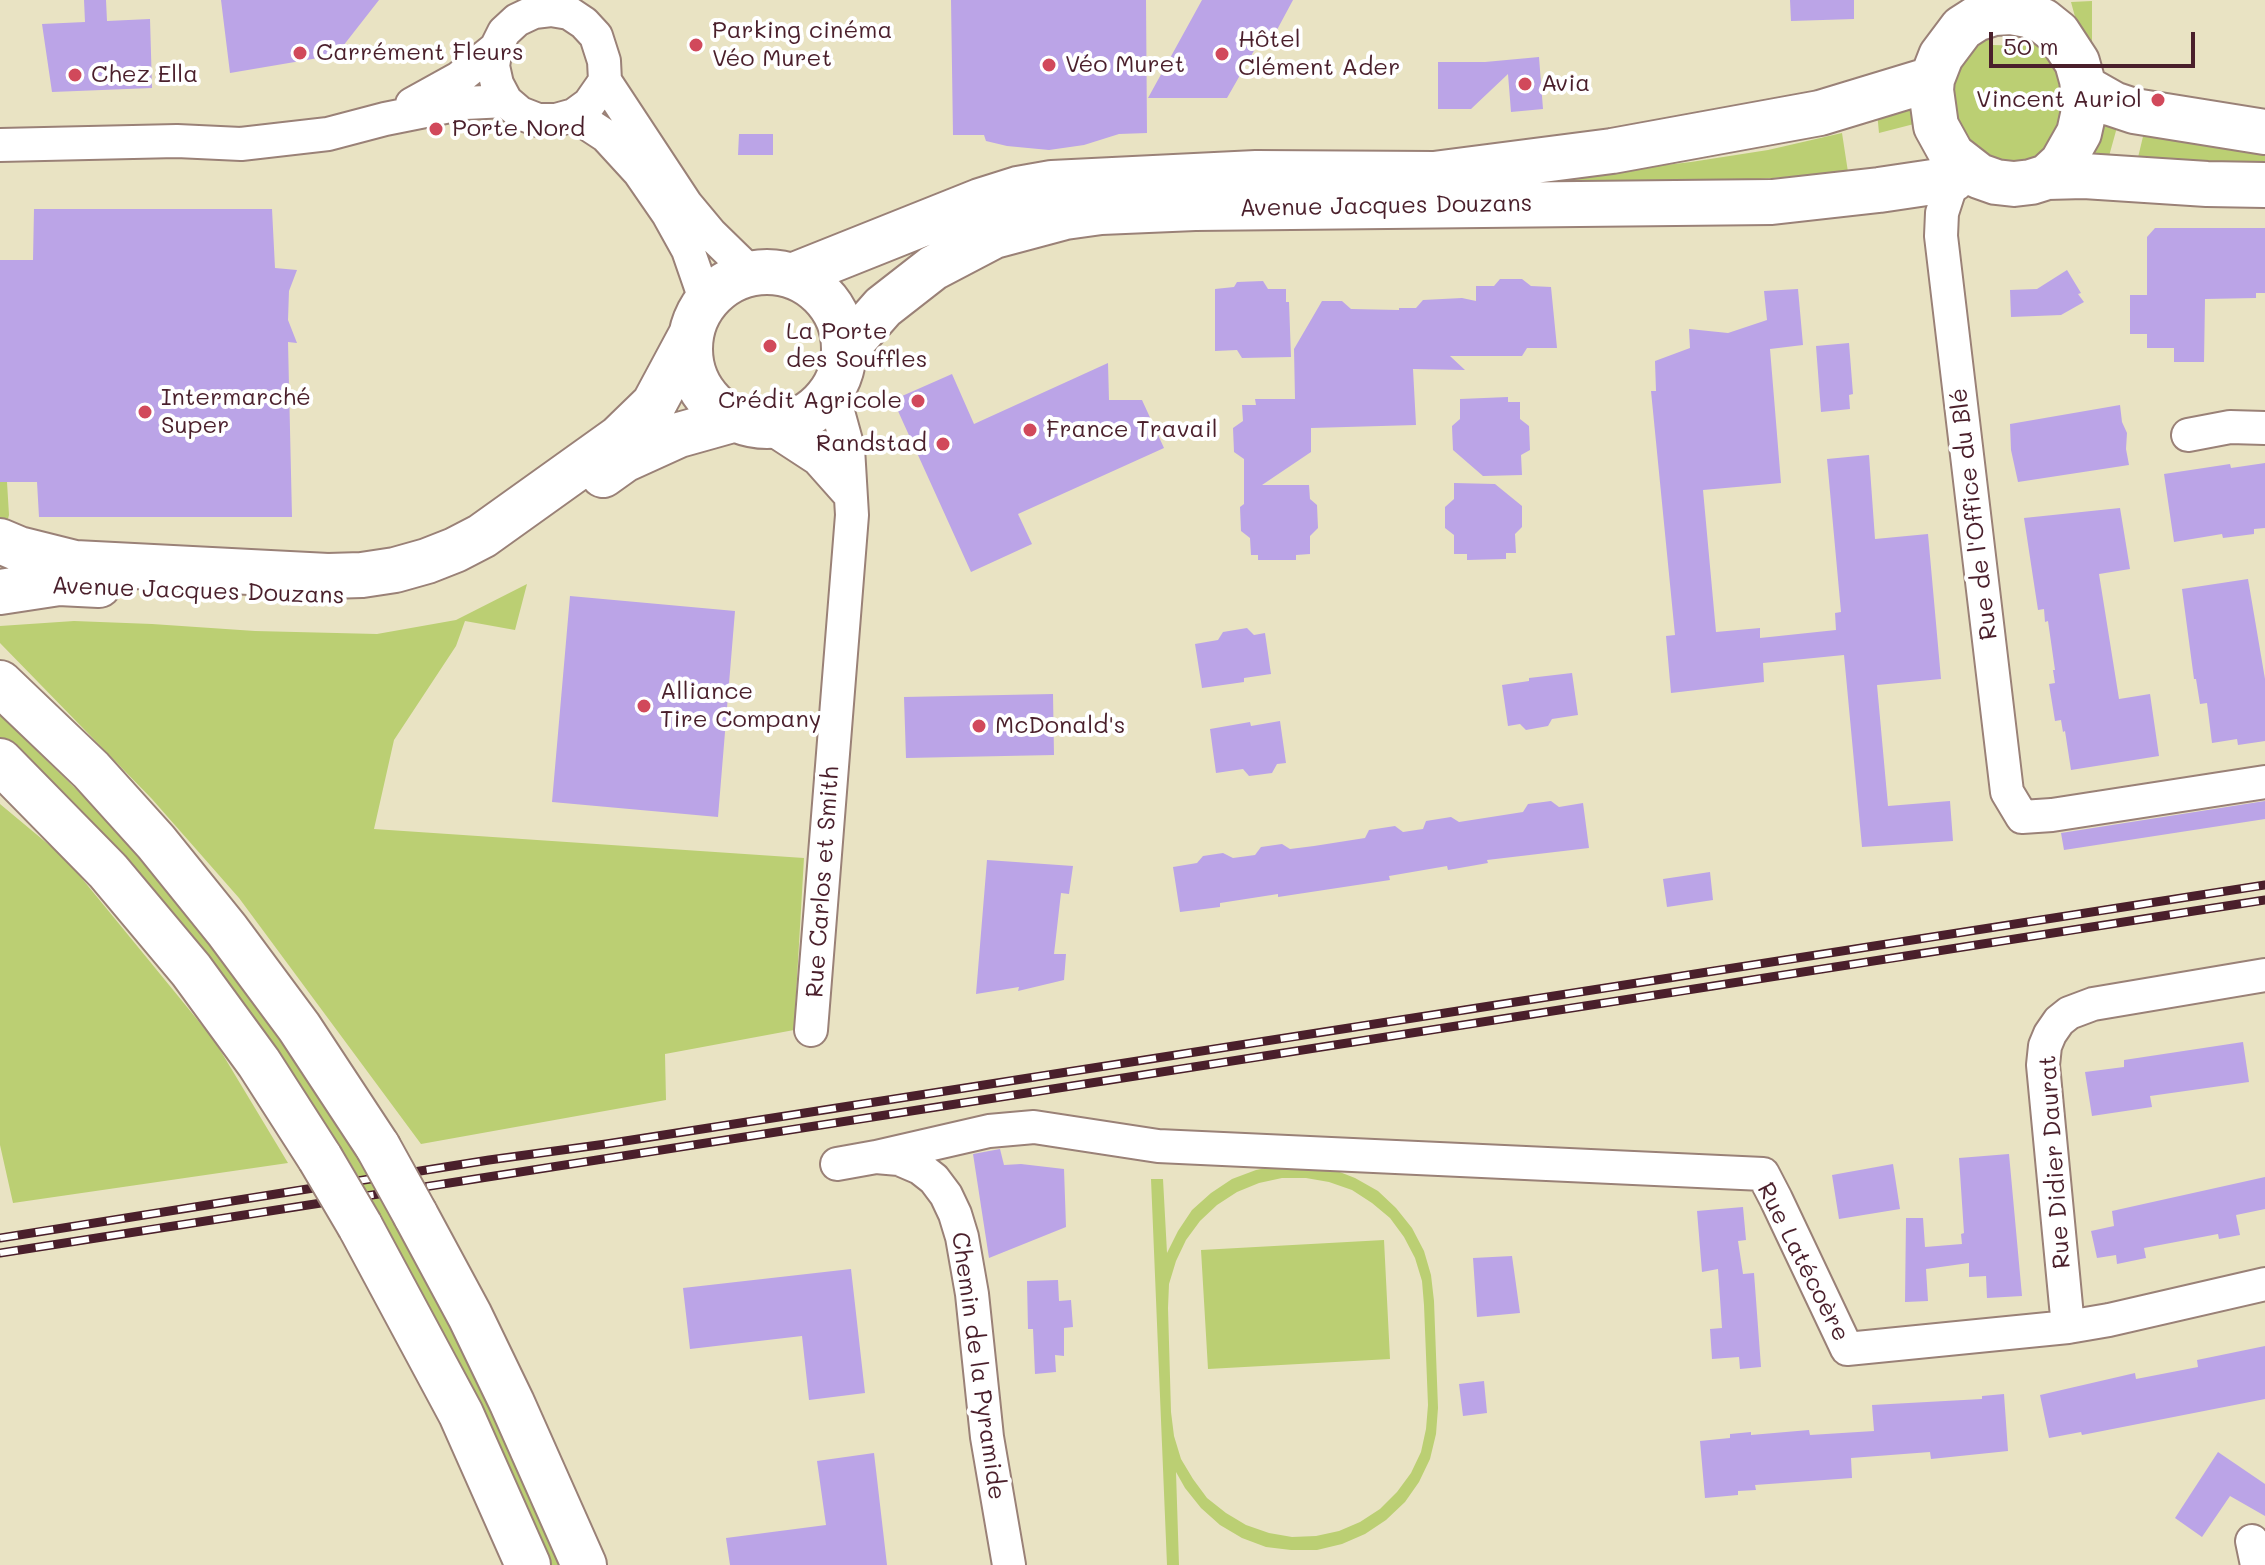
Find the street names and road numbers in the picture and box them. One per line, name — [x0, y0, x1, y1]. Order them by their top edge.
street label: Avenue Jacques Douzans — [1239, 189, 1533, 223]
street label: Rue de l'Office du Blé — [1944, 386, 2004, 642]
street label: Avenue Jacques Douzans — [51, 571, 345, 611]
street label: Rue Carlos et Smith — [801, 765, 845, 999]
street label: Rue Didier Daurat — [2033, 1054, 2077, 1270]
street label: Rue Latécoère — [1751, 1178, 1855, 1346]
street label: Chemin de la Pyramide — [945, 1230, 1011, 1502]

